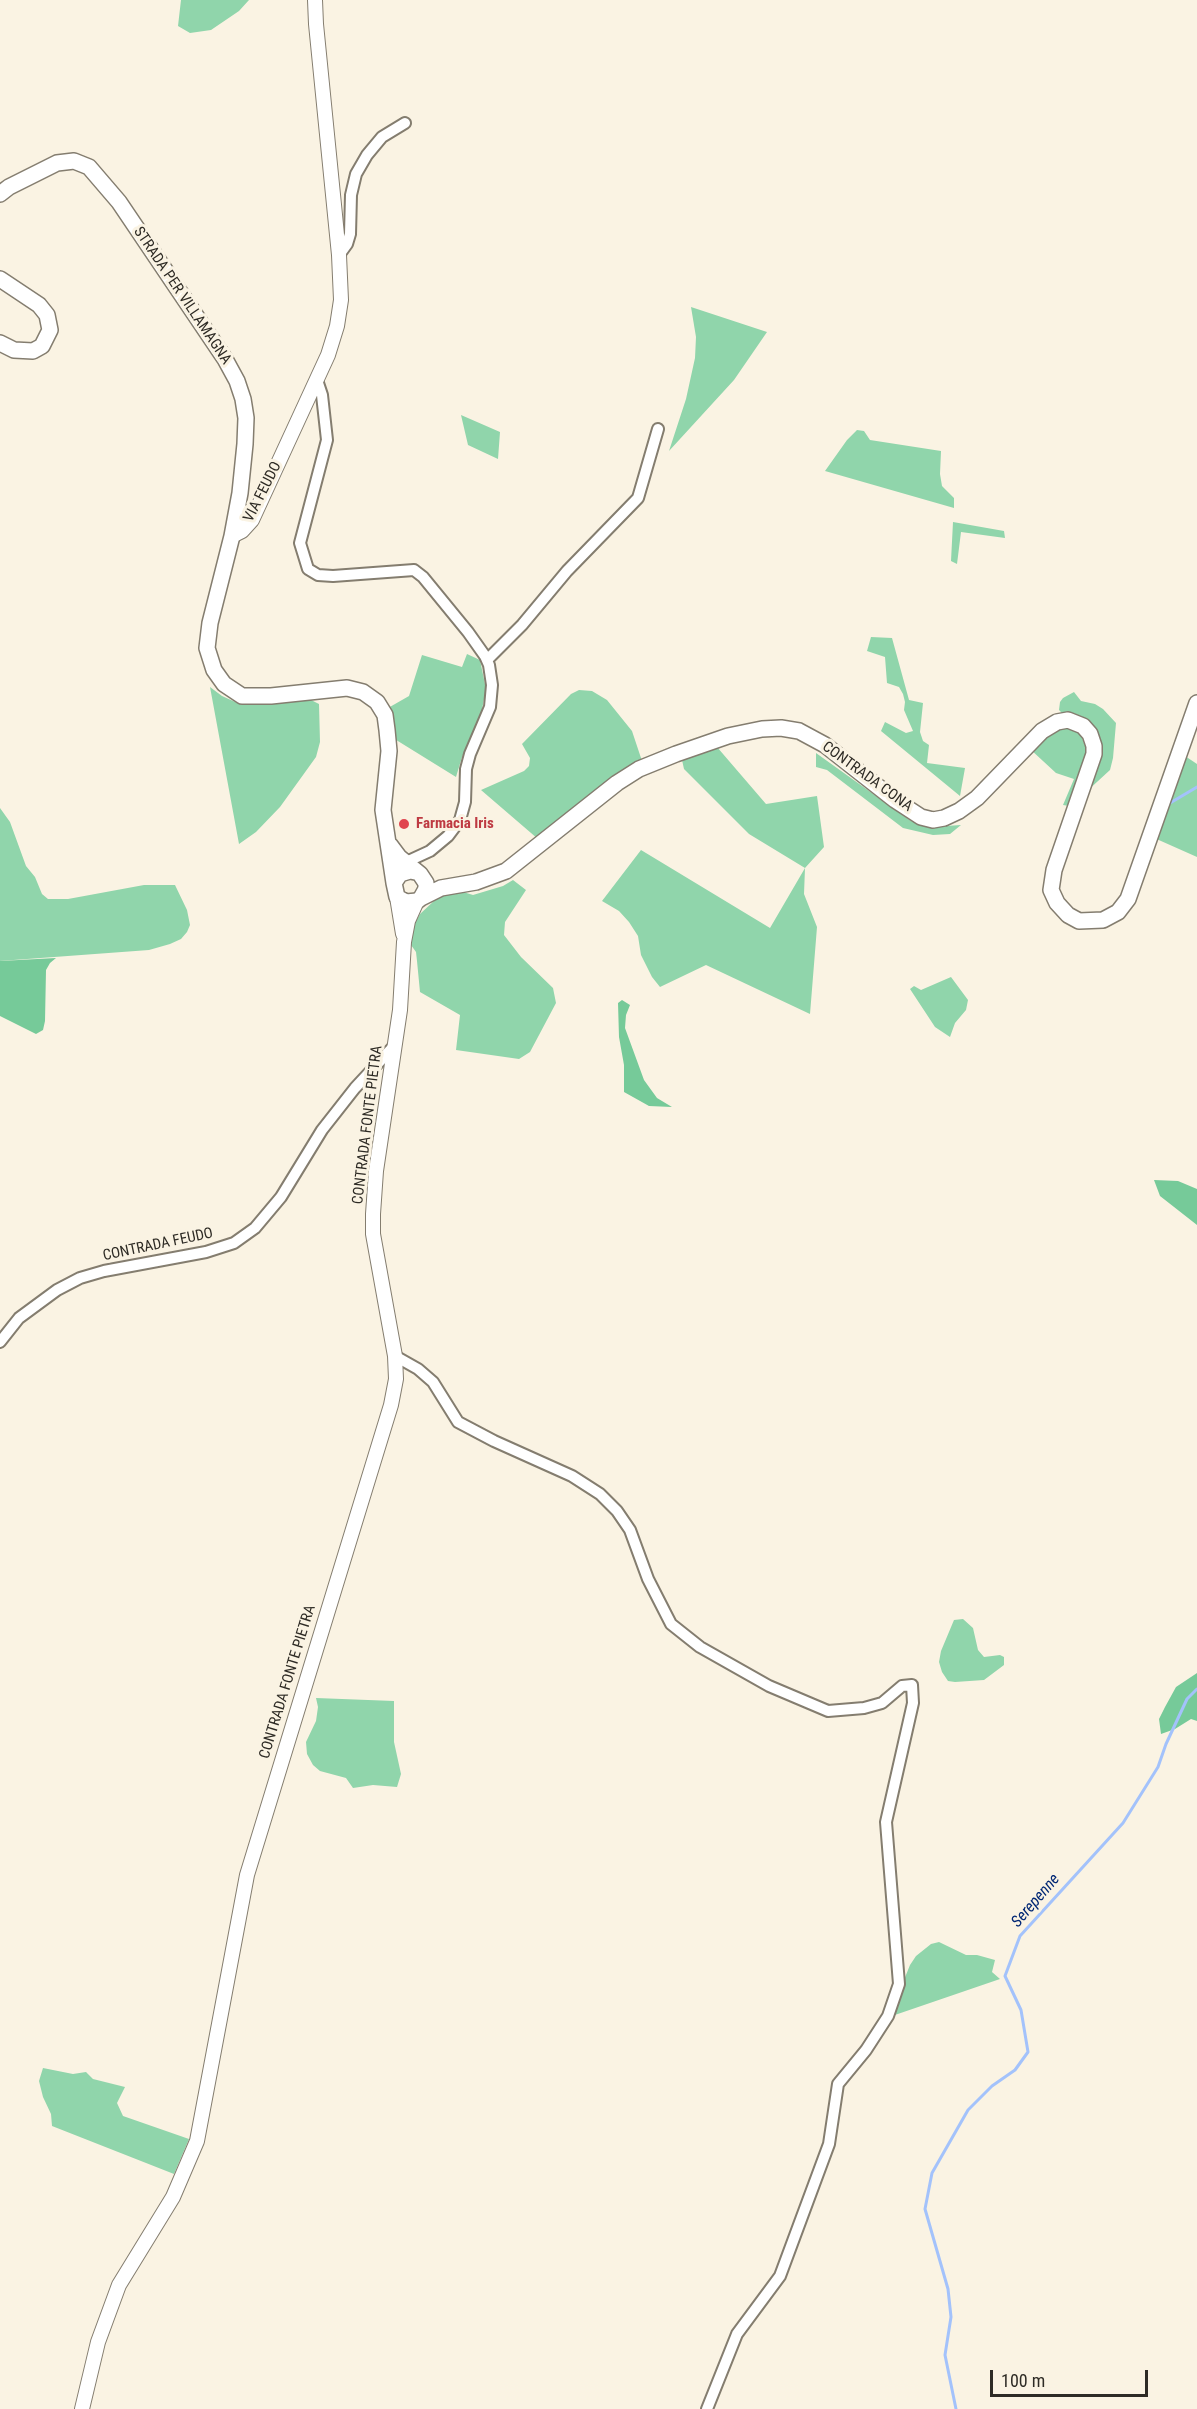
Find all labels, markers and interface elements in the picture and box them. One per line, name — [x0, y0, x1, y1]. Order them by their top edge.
street label: STRADA PER VILLAMAGNA — [129, 224, 235, 368]
street label: VIA FEUDO — [240, 459, 286, 525]
street label: CONTRADA CONA — [818, 738, 916, 816]
place label: Farmacia Iris — [416, 815, 494, 833]
marker: Farmacia Iris — [397, 817, 411, 831]
street label: CONTRADA FONTE PIETRA — [349, 1045, 387, 1205]
street label: CONTRADA FEUDO — [101, 1225, 215, 1265]
street label: CONTRADA FONTE PIETRA — [256, 1603, 320, 1761]
water label: Serepenne — [1008, 1870, 1064, 1932]
scale bar — [993, 2358, 1150, 2396]
text: 100 m — [1001, 2370, 1045, 2391]

